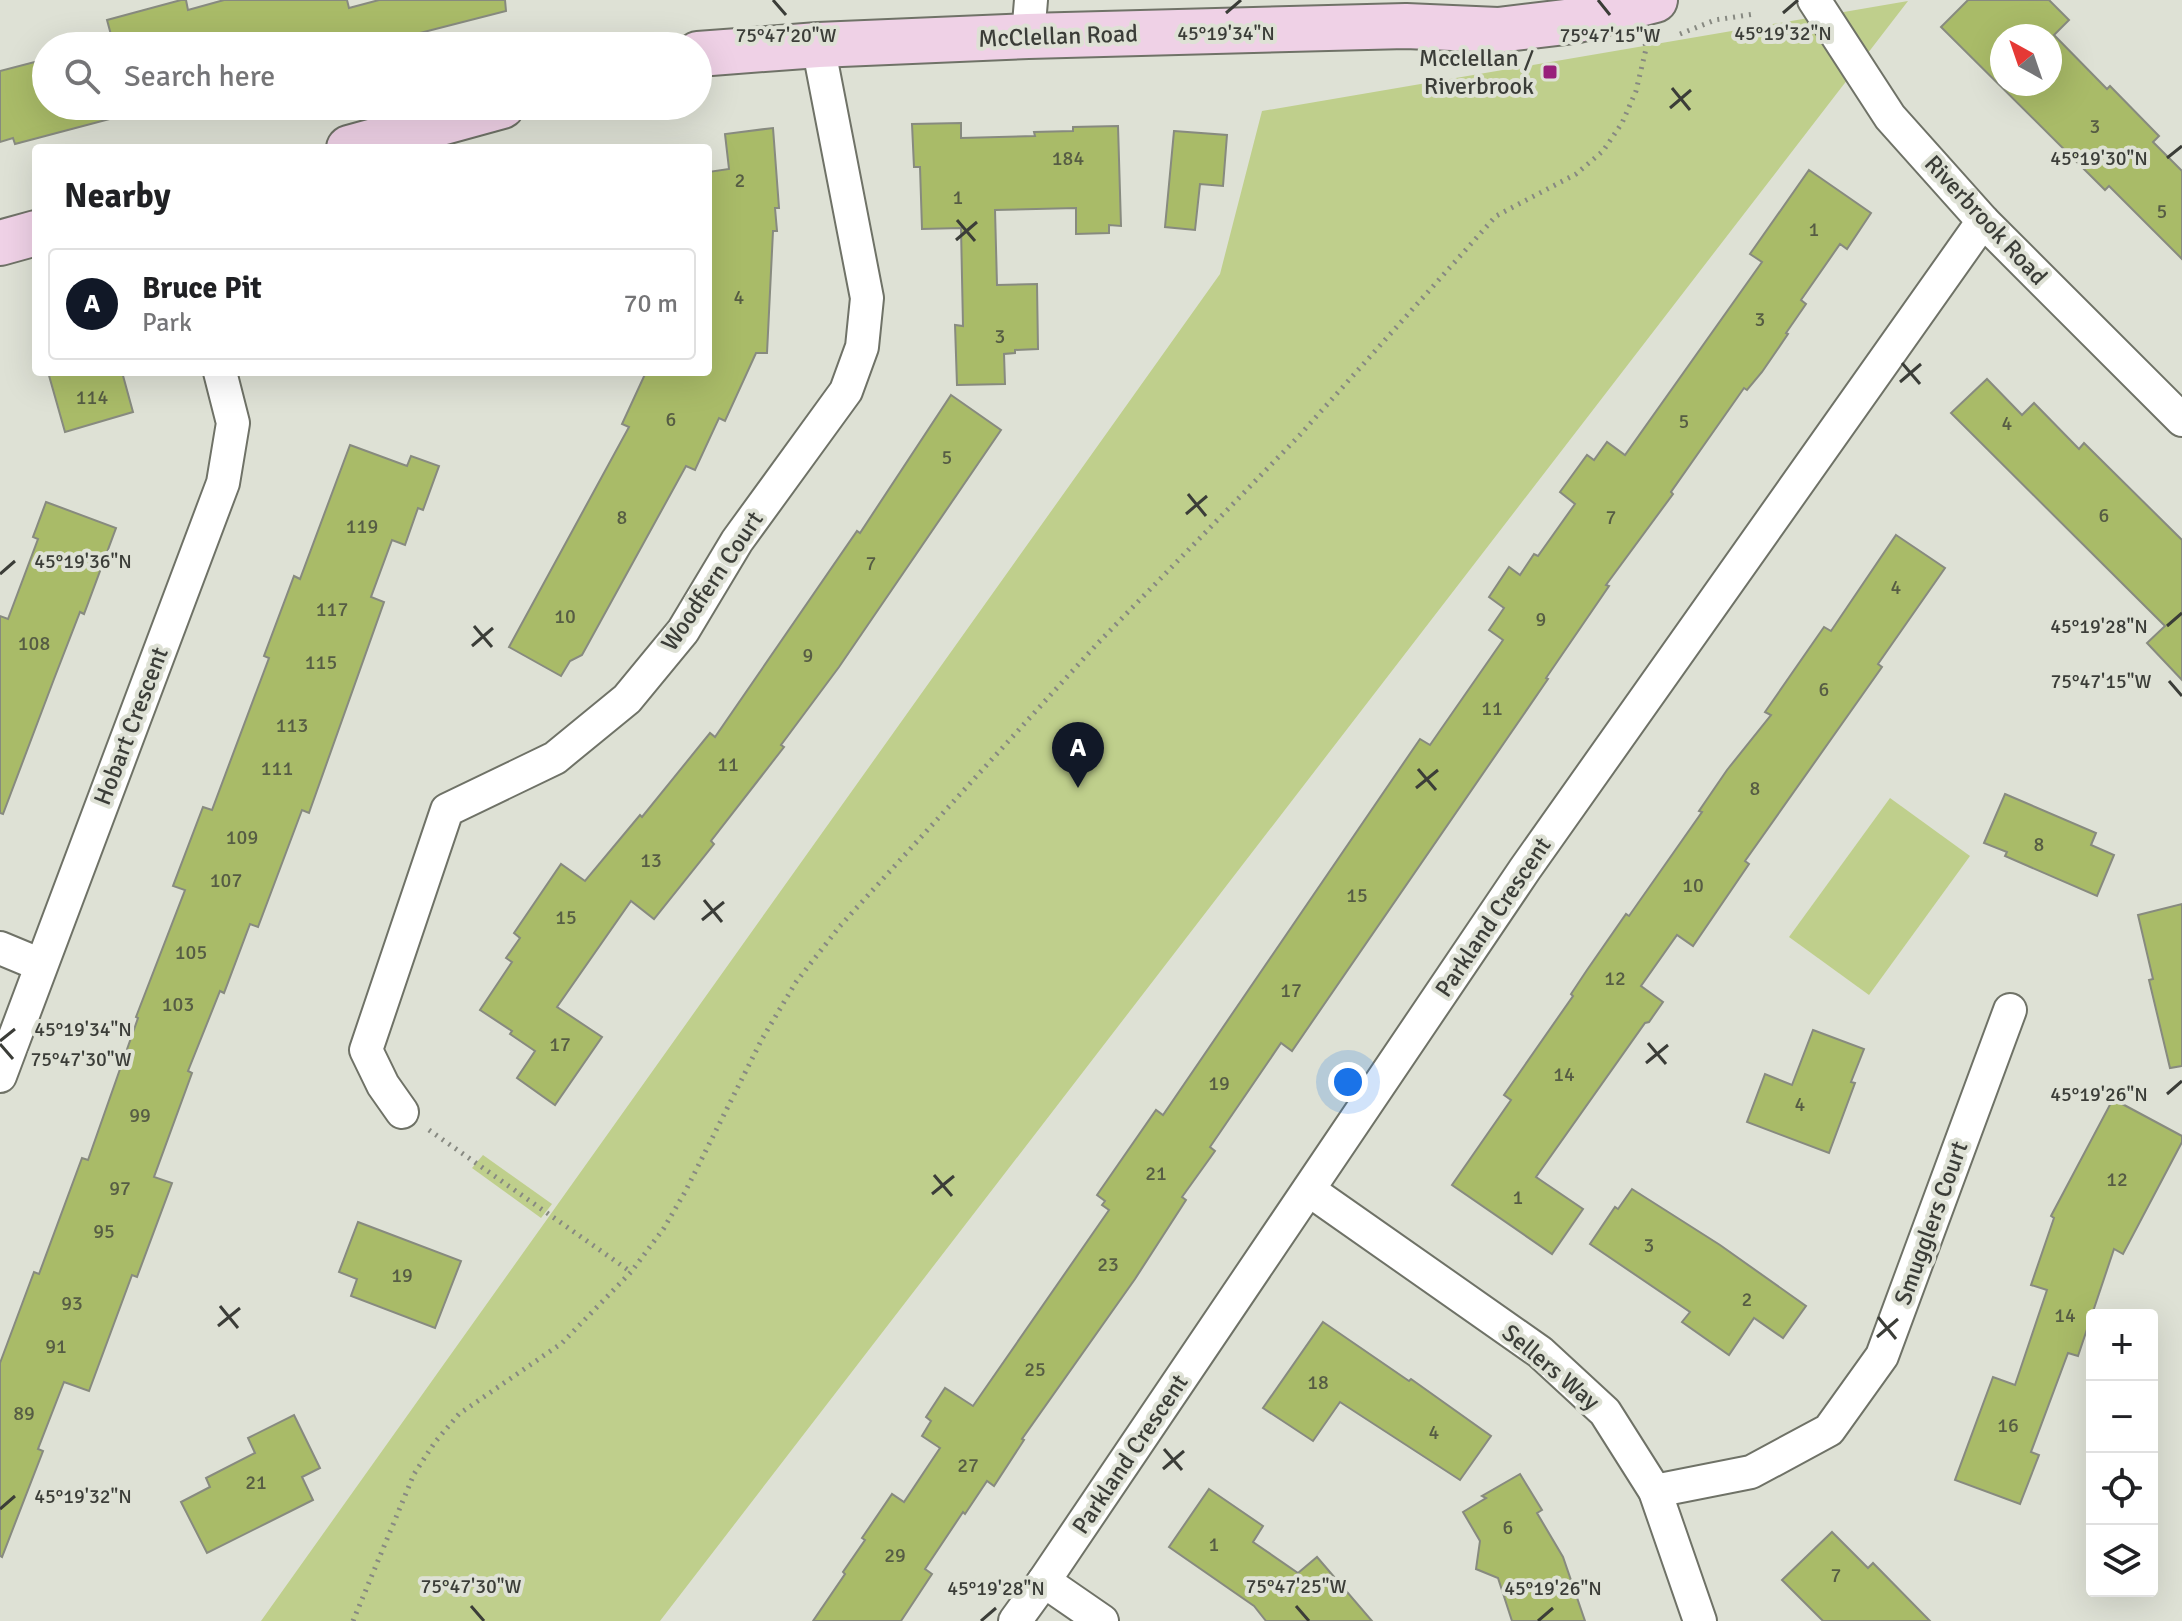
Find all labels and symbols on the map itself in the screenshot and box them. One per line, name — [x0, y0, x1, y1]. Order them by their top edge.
street label: McClellan Road — [978, 18, 1138, 54]
text: 45°19'34"N — [1177, 21, 1275, 46]
text: 45°19'32"N — [1734, 21, 1832, 46]
text: 75°47'20"W — [735, 23, 837, 48]
text: 75°47'15"W — [1559, 23, 1661, 48]
north arrow — [1990, 24, 2062, 96]
place label: Mcclellan / Riverbrook — [1419, 43, 1534, 101]
marker: Mcclellan / Riverbrook — [1541, 63, 1559, 81]
house number: 3 — [2090, 114, 2100, 139]
house number: 184 — [1052, 146, 1084, 171]
text: 45°19'30"N — [2050, 146, 2148, 171]
street label: Riverbrook Road — [1918, 149, 2054, 291]
house number: 2 — [735, 168, 745, 193]
house number: 1 — [953, 185, 963, 210]
house number: 5 — [2157, 199, 2167, 224]
house number: 1 — [1809, 217, 1819, 242]
house number: 4 — [734, 285, 745, 310]
house number: 3 — [1755, 307, 1765, 332]
house number: 3 — [995, 324, 1005, 349]
house number: 114 — [76, 385, 108, 410]
house number: 6 — [666, 407, 676, 432]
house number: 5 — [1679, 409, 1689, 434]
house number: 4 — [2002, 411, 2013, 436]
house number: 5 — [942, 445, 952, 470]
house number: 6 — [2099, 503, 2109, 528]
house number: 8 — [617, 505, 627, 530]
house number: 7 — [1606, 505, 1616, 530]
street label: Woodfern Court — [654, 506, 770, 656]
house number: 119 — [346, 514, 378, 539]
text: 45°19'36"N — [34, 549, 132, 574]
house number: 7 — [866, 551, 876, 576]
house number: 4 — [1891, 575, 1902, 600]
house number: 117 — [316, 597, 348, 622]
house number: 10 — [554, 604, 576, 629]
house number: 9 — [1536, 607, 1546, 632]
text: 45°19'28"N — [2050, 614, 2148, 639]
house number: 108 — [18, 631, 50, 656]
street label: Hobart Crescent — [87, 643, 175, 809]
house number: 9 — [803, 643, 813, 668]
house number: 115 — [305, 650, 337, 675]
text: 75°47'15"W — [2050, 669, 2152, 694]
house number: 6 — [1819, 677, 1829, 702]
house number: 11 — [1481, 696, 1503, 721]
house number: 113 — [276, 713, 308, 738]
pin: A — [1052, 722, 1104, 788]
house number: 11 — [717, 752, 739, 777]
house number: 111 — [261, 756, 293, 781]
house number: 8 — [1750, 776, 1760, 801]
house number: 109 — [226, 825, 258, 850]
street label: Parkland Crescent — [1428, 831, 1558, 1003]
house number: 8 — [2034, 832, 2044, 857]
house number: 13 — [640, 848, 662, 873]
house number: 107 — [210, 868, 242, 893]
house number: 10 — [1682, 873, 1704, 898]
house number: 15 — [1346, 883, 1368, 908]
house number: 15 — [555, 905, 577, 930]
house number: 105 — [175, 940, 207, 965]
house number: 12 — [1604, 966, 1626, 991]
house number: 17 — [1280, 978, 1302, 1003]
house number: 103 — [162, 992, 194, 1017]
text: 45°19'34"N — [34, 1017, 132, 1042]
house number: 17 — [549, 1032, 571, 1057]
text: 75°47'30"W — [30, 1047, 132, 1072]
your location — [1328, 1062, 1368, 1102]
house number: 14 — [1553, 1062, 1575, 1087]
house number: 19 — [1208, 1071, 1230, 1096]
text: 45°19'26"N — [2050, 1082, 2148, 1107]
house number: 4 — [1795, 1092, 1806, 1117]
house number: 99 — [129, 1103, 151, 1128]
street label: Smugglers Court — [1887, 1137, 1975, 1309]
house number: 21 — [1145, 1161, 1167, 1186]
house number: 12 — [2106, 1167, 2128, 1192]
house number: 97 — [109, 1176, 131, 1201]
house number: 1 — [1513, 1185, 1523, 1210]
house number: 95 — [93, 1219, 115, 1244]
house number: 3 — [1644, 1233, 1654, 1258]
house number: 23 — [1097, 1252, 1119, 1277]
house number: 19 — [391, 1263, 413, 1288]
house number: 2 — [1742, 1287, 1752, 1312]
house number: 93 — [61, 1291, 83, 1316]
house number: 14 — [2054, 1303, 2076, 1328]
street label: Sellers Way — [1496, 1318, 1606, 1416]
house number: 91 — [45, 1334, 67, 1359]
house number: 25 — [1024, 1357, 1046, 1382]
street label: Parkland Crescent — [1065, 1368, 1195, 1540]
house number: 18 — [1307, 1370, 1329, 1395]
house number: 89 — [13, 1401, 35, 1426]
house number: 16 — [1997, 1413, 2019, 1438]
house number: 4 — [1429, 1420, 1440, 1445]
house number: 27 — [957, 1453, 979, 1478]
house number: 21 — [245, 1470, 267, 1495]
text: 45°19'32"N — [34, 1484, 132, 1509]
house number: 6 — [1503, 1515, 1513, 1540]
house number: 1 — [1209, 1532, 1219, 1557]
house number: 29 — [884, 1543, 906, 1568]
house number: 7 — [1831, 1563, 1841, 1588]
text: 75°47'30"W — [420, 1574, 522, 1599]
text: 75°47'25"W — [1245, 1574, 1347, 1599]
text: 45°19'28"N — [947, 1576, 1045, 1601]
text: 45°19'26"N — [1504, 1576, 1602, 1601]

